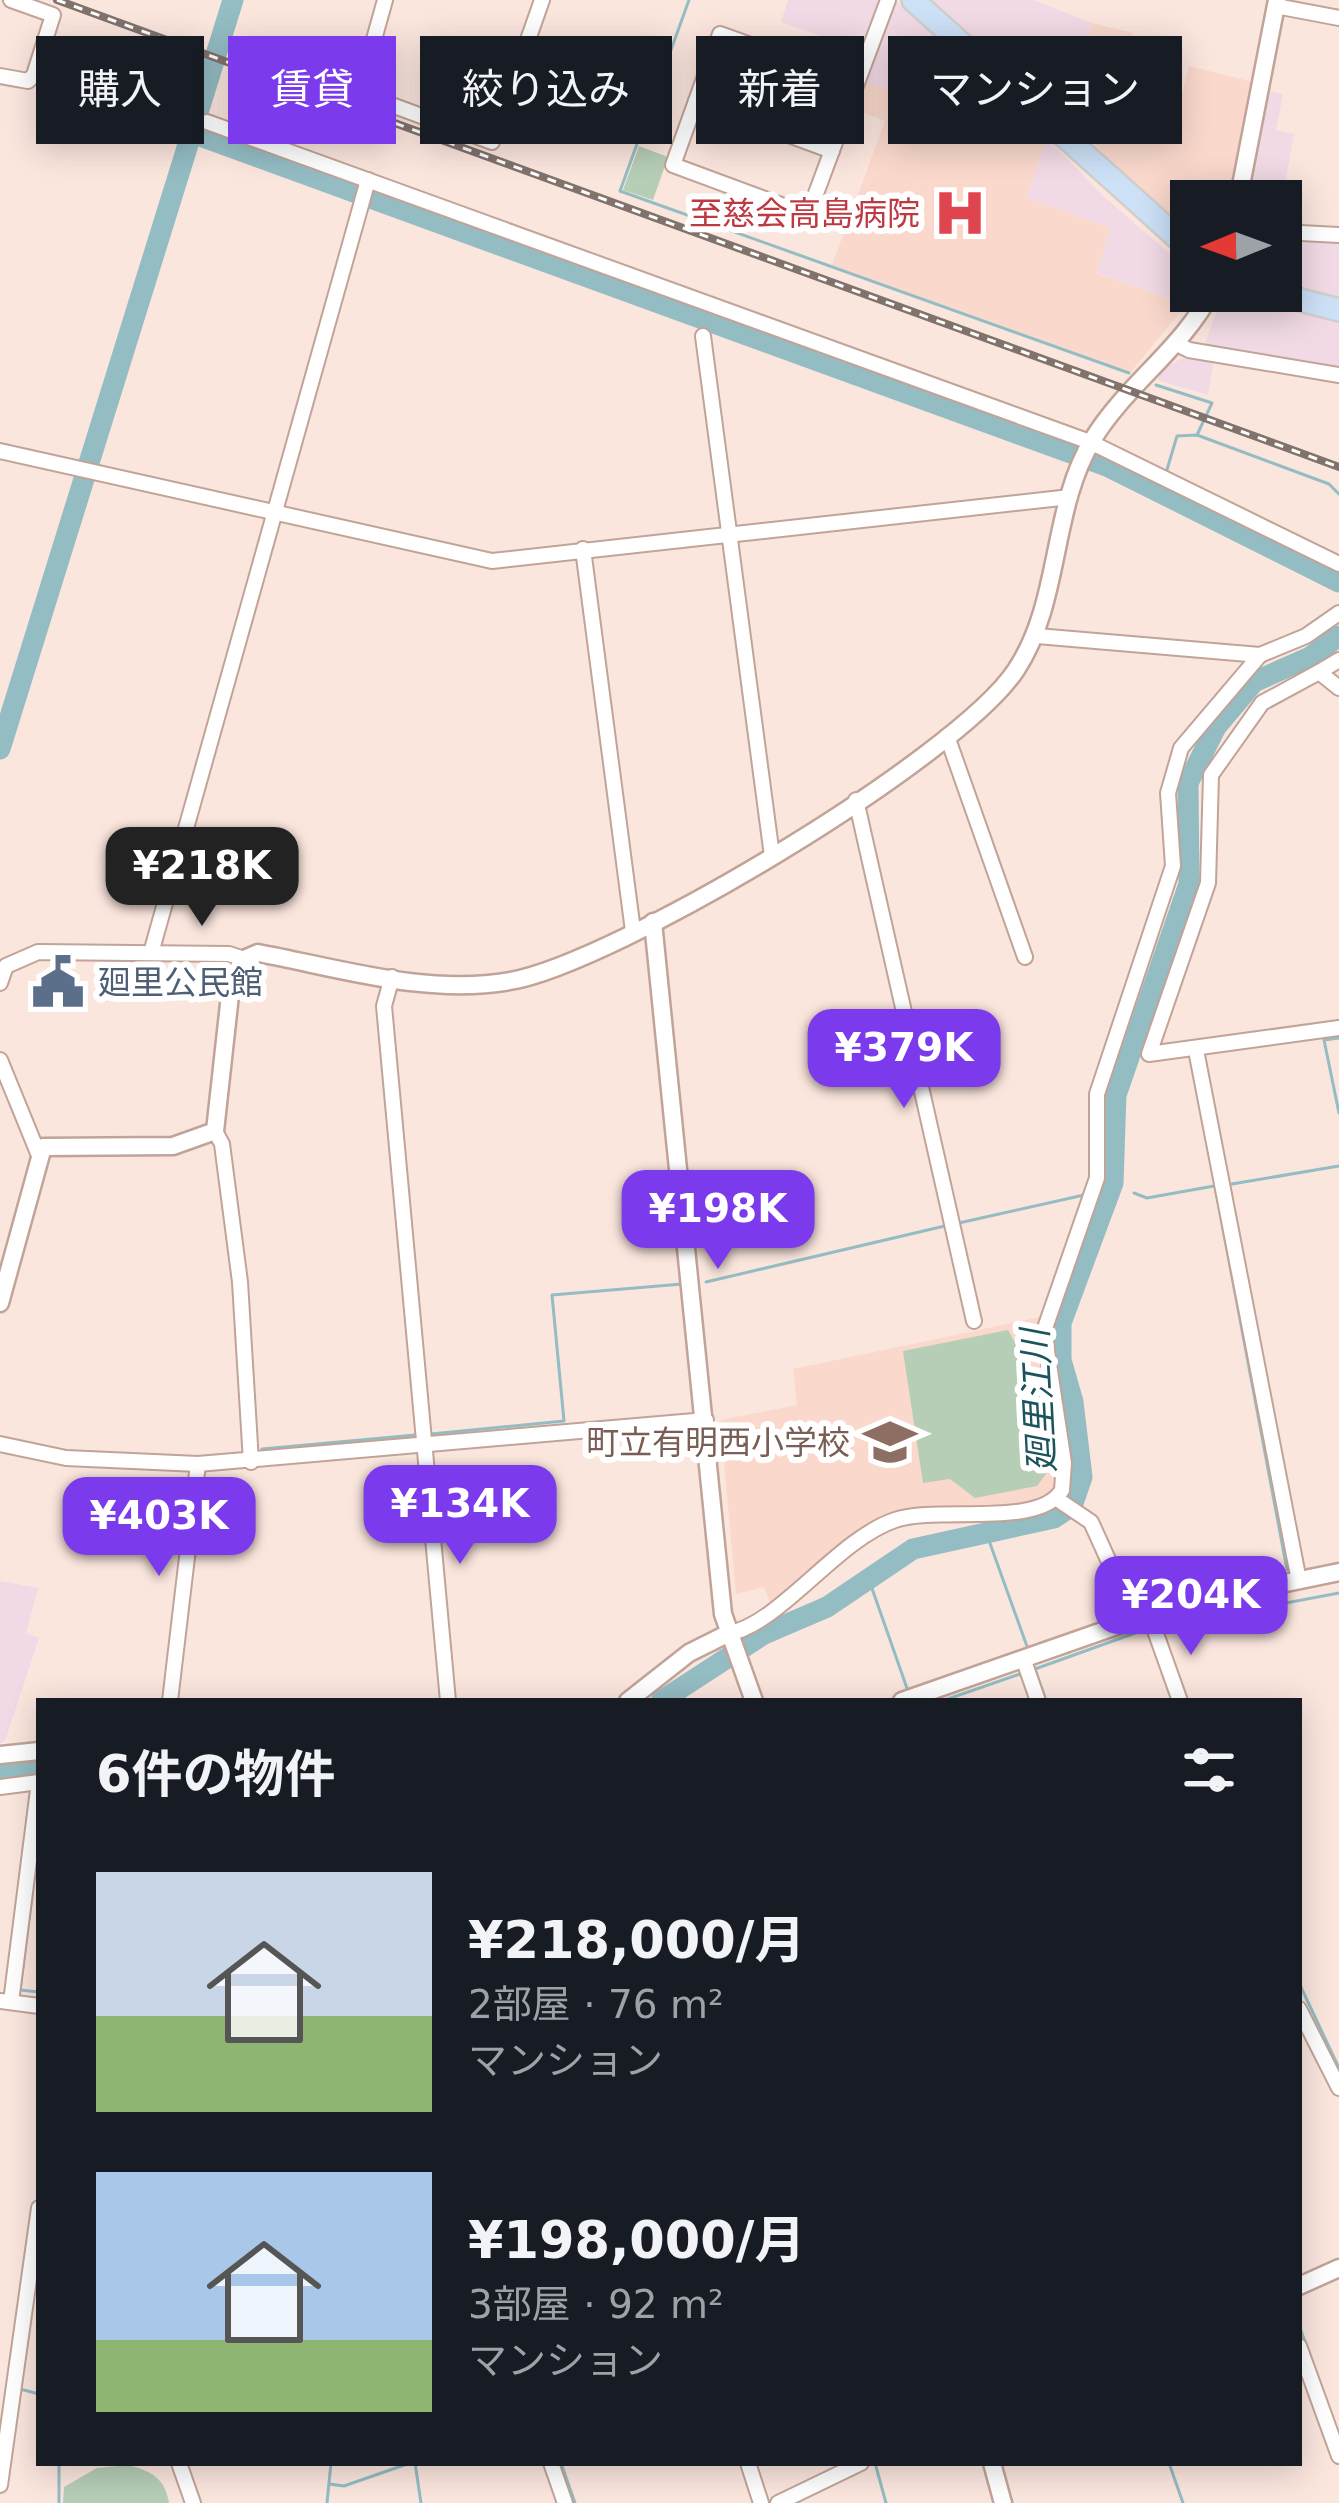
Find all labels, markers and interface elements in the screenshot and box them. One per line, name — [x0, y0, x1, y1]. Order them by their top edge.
chip: 購入 — [36, 36, 204, 144]
chip: 賃貸 — [228, 36, 396, 144]
chip: 絞り込み — [420, 36, 672, 144]
chip: 新着 — [696, 36, 864, 144]
chip: マンション — [888, 36, 1182, 144]
north arrow — [1170, 180, 1302, 312]
map controls — [1170, 180, 1302, 312]
hospital icon: 至慈会高島病院 — [931, 184, 989, 242]
place label: 至慈会高島病院 — [689, 194, 920, 233]
pin: ¥218K — [118, 827, 286, 929]
text: ¥218K — [133, 843, 271, 888]
public building icon: 廻里公民館 — [29, 953, 87, 1011]
place label: 廻里公民館 — [98, 963, 263, 1002]
pin: ¥379K — [820, 1009, 988, 1111]
text: ¥379K — [835, 1025, 973, 1070]
pin: ¥198K — [634, 1170, 802, 1272]
text: ¥198K — [649, 1186, 787, 1231]
water label: 廻里江川 — [1014, 1324, 1063, 1474]
school or university icon: 町立有明西小学校 — [861, 1413, 919, 1471]
place label: 町立有明西小学校 — [586, 1423, 850, 1462]
pin: ¥134K — [376, 1465, 544, 1567]
pin: ¥403K — [75, 1477, 243, 1579]
text: ¥134K — [391, 1481, 529, 1526]
text: ¥403K — [90, 1493, 228, 1538]
pin: ¥204K — [1107, 1556, 1275, 1658]
text: ¥204K — [1122, 1572, 1260, 1617]
icon: filters — [1176, 1737, 1242, 1803]
text: 6件の物件 — [96, 1745, 336, 1804]
text: ¥218,000/月 — [468, 1911, 805, 1970]
icon: home — [192, 1920, 336, 2064]
text: 2部屋 · 76 m² — [468, 1982, 724, 2027]
text: マンション — [468, 2038, 663, 2083]
text: ¥198,000/月 — [468, 2211, 805, 2270]
icon: home — [192, 2220, 336, 2364]
text: 3部屋 · 92 m² — [468, 2282, 724, 2327]
text: マンション — [468, 2338, 663, 2383]

